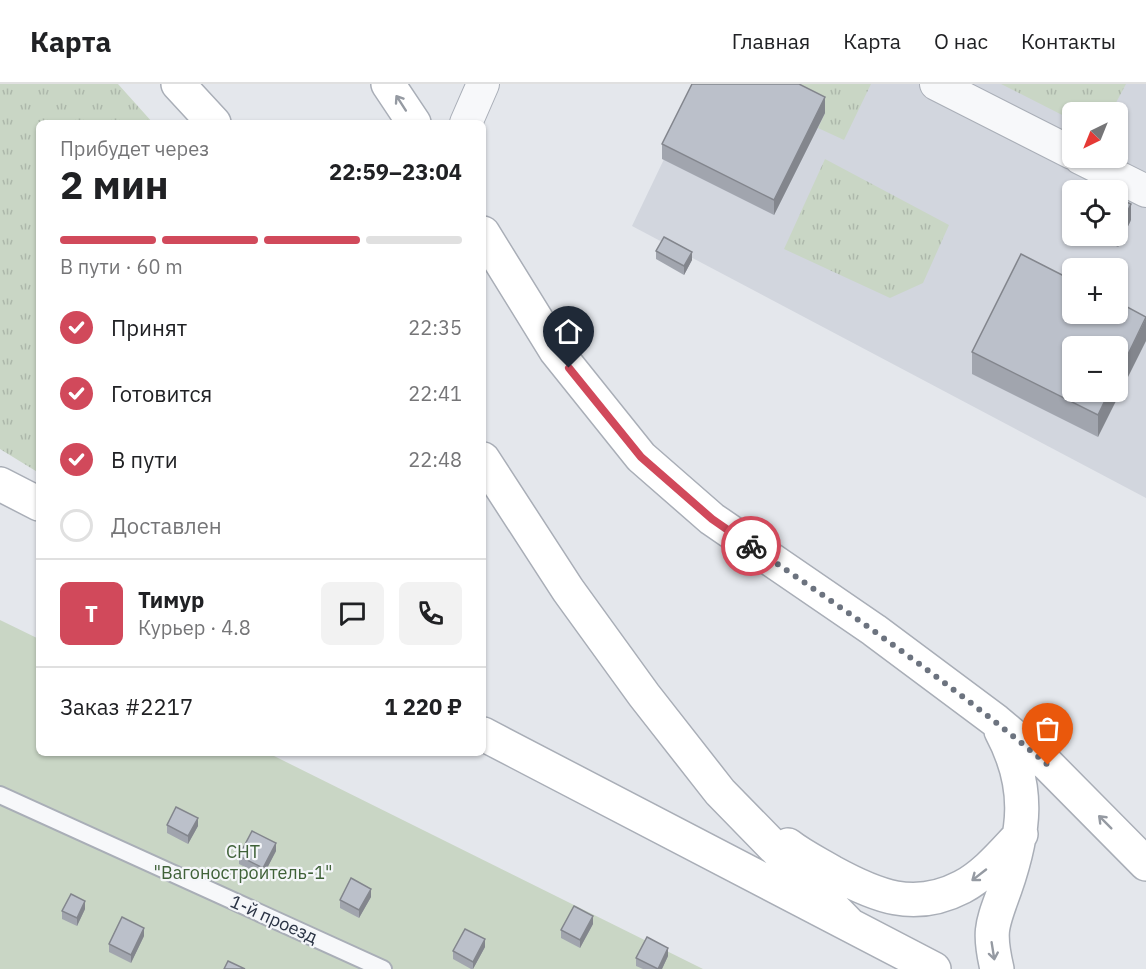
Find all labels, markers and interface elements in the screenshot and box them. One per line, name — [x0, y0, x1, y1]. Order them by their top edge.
text: Карта — [30, 23, 111, 60]
text: Главная — [732, 27, 810, 55]
text: Карта — [843, 27, 901, 55]
text: О нас — [934, 27, 988, 55]
text: Контакты — [1021, 27, 1116, 55]
one-way arrow — [395, 96, 407, 112]
north arrow — [1062, 102, 1128, 168]
map controls — [1062, 102, 1128, 402]
text: Прибудет через — [60, 135, 209, 162]
text: 22:59–23:04 — [329, 157, 462, 186]
text: 2 мин — [60, 159, 169, 210]
button: locate — [1062, 180, 1128, 246]
text: В пути · 60 m — [60, 253, 183, 280]
button: + — [1062, 258, 1128, 324]
pin — [543, 306, 594, 368]
icon: check — [60, 311, 93, 344]
text: Принят — [111, 313, 187, 342]
text: 22:35 — [408, 314, 462, 341]
icon: home — [552, 315, 585, 348]
button: − — [1062, 336, 1128, 402]
icon: check — [60, 377, 93, 410]
text: Готовится — [111, 379, 212, 408]
text: 22:41 — [408, 380, 462, 407]
icon: check — [60, 443, 93, 476]
text: В пути — [111, 445, 178, 474]
text: 22:48 — [408, 446, 462, 473]
text: Доставлен — [111, 511, 222, 540]
courier — [721, 516, 781, 576]
icon: bike — [735, 530, 768, 563]
button: chat — [321, 582, 384, 645]
button: phone — [399, 582, 462, 645]
text: Тимур — [138, 585, 204, 614]
text: Т — [85, 599, 98, 628]
text: Курьер · 4.8 — [138, 614, 251, 641]
text: Заказ #2217 — [60, 692, 193, 721]
text: 1 220 ₽ — [384, 692, 462, 721]
pin — [1022, 703, 1073, 765]
icon: bag — [1031, 712, 1064, 745]
one-way arrow — [1098, 815, 1113, 830]
park label: СНТ "Вагоностроитель-1" — [153, 840, 333, 884]
one-way arrow — [971, 868, 987, 881]
street label: 1-й проезд — [227, 890, 322, 949]
one-way arrow — [988, 940, 999, 960]

